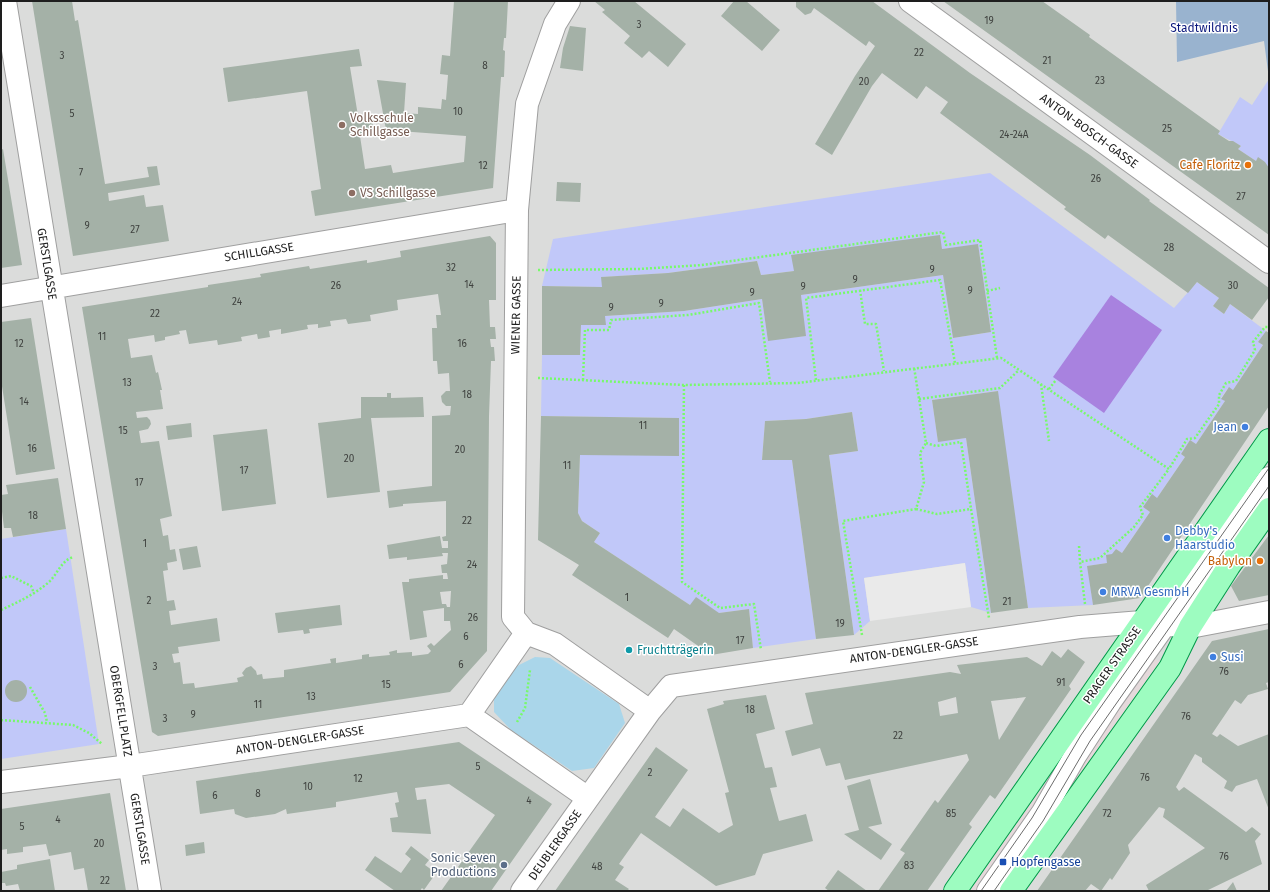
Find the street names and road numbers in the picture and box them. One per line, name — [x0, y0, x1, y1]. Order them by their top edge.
street label: ANTON-BOSCH-GASSE — [1037, 91, 1141, 171]
street label: GERSTLGASSE — [34, 227, 60, 301]
street label: SCHILLGASSE — [223, 240, 295, 264]
street label: WIENER GASSE — [508, 276, 524, 354]
street label: PRAGER STRASSE — [1080, 624, 1144, 706]
street label: ANTON-DENGLER-GASSE — [849, 634, 979, 666]
street label: OBERGFELLPLATZ — [107, 664, 135, 758]
street label: ANTON-DENGLER-GASSE — [235, 723, 365, 757]
street label: GERSTLGASSE — [127, 792, 153, 866]
street label: DEUBLERGASSE — [526, 807, 584, 883]

